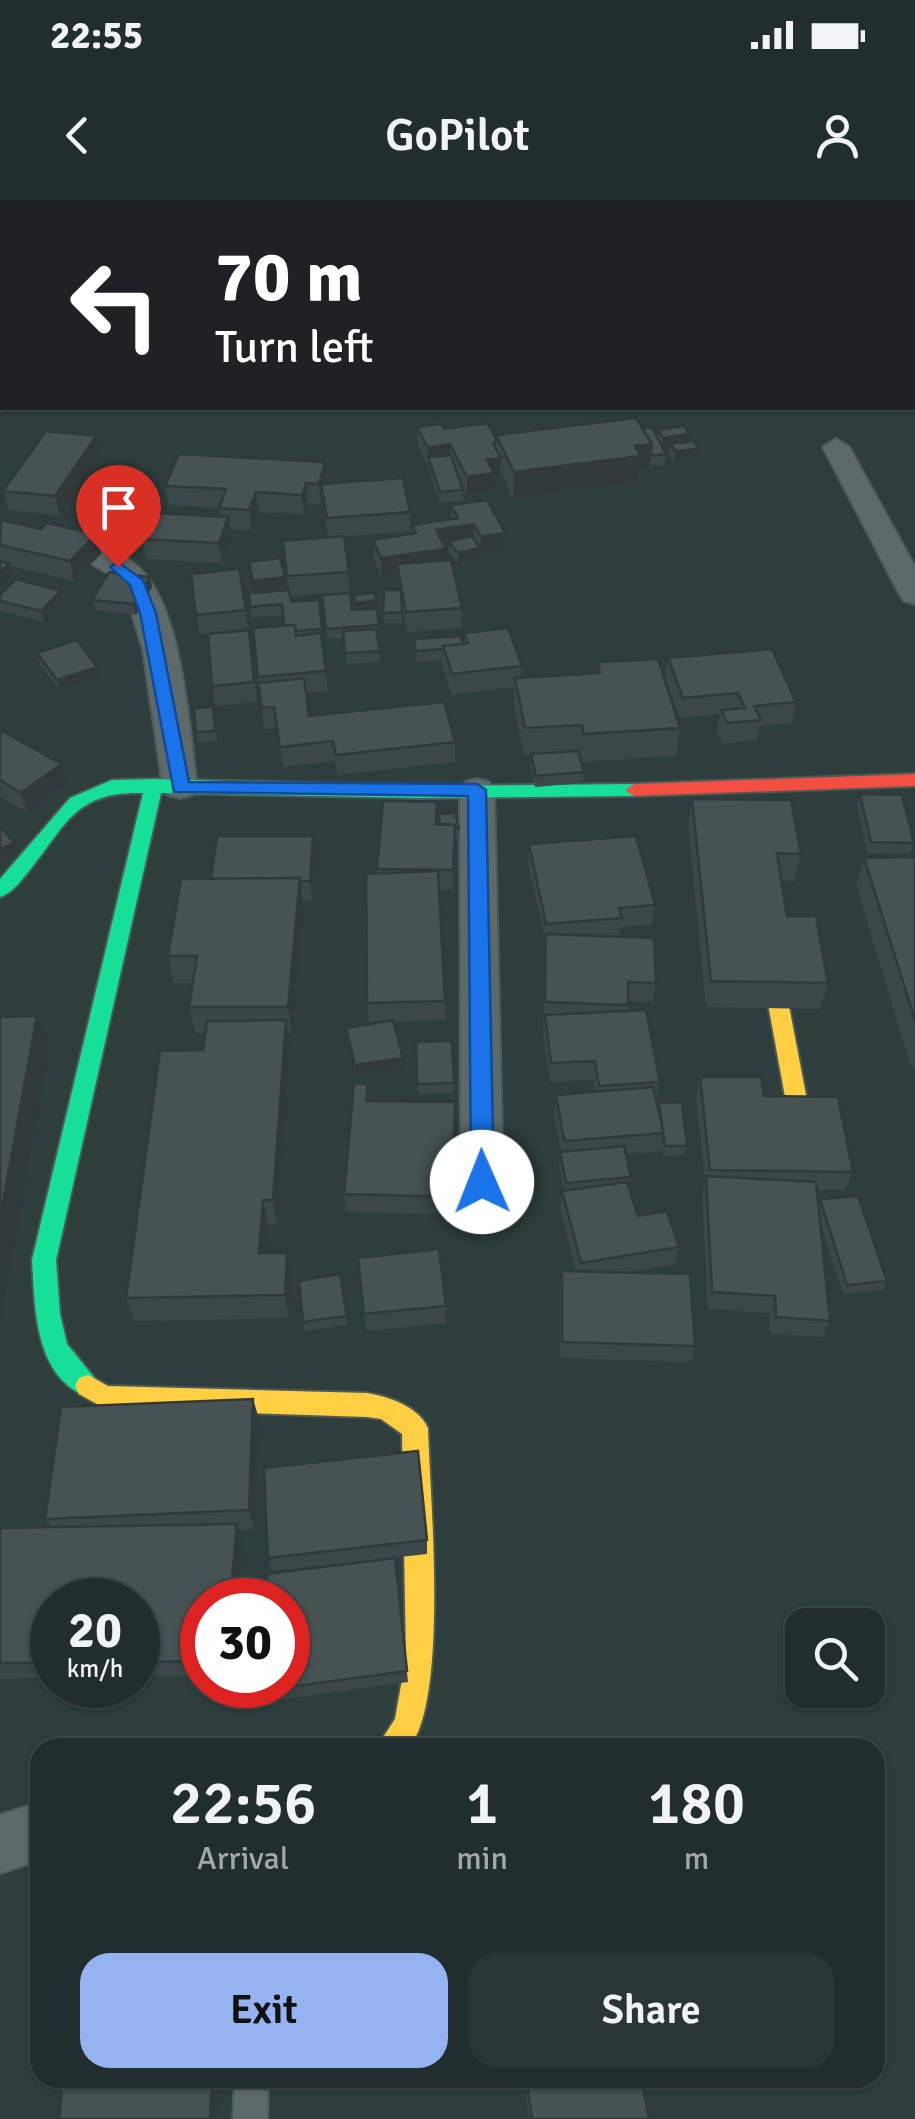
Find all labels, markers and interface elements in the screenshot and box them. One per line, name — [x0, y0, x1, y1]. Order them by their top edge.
text: 22:55 — [50, 12, 143, 59]
icon: back — [50, 108, 105, 163]
text: GoPilot — [385, 108, 530, 163]
icon: person — [810, 108, 865, 163]
text: 70 m — [215, 234, 363, 320]
icon: left — [50, 240, 180, 370]
text: Turn left — [215, 320, 374, 375]
pin — [76, 465, 161, 568]
icon: arrive — [91, 480, 146, 535]
position arrow — [430, 1130, 534, 1234]
speed limit sign: 30 — [180, 1578, 310, 1708]
text: 20 — [68, 1600, 122, 1662]
map controls — [785, 1608, 885, 1708]
button: search — [785, 1608, 885, 1708]
text: km/h — [67, 1653, 123, 1684]
text: 22:56 — [170, 1767, 316, 1841]
text: 1 — [466, 1767, 498, 1841]
text: 180 — [648, 1767, 745, 1841]
text: Arrival — [197, 1839, 289, 1878]
text: min — [456, 1839, 508, 1878]
text: m — [684, 1839, 709, 1878]
button: Exit — [80, 1953, 448, 2068]
button: Share — [468, 1953, 835, 2068]

